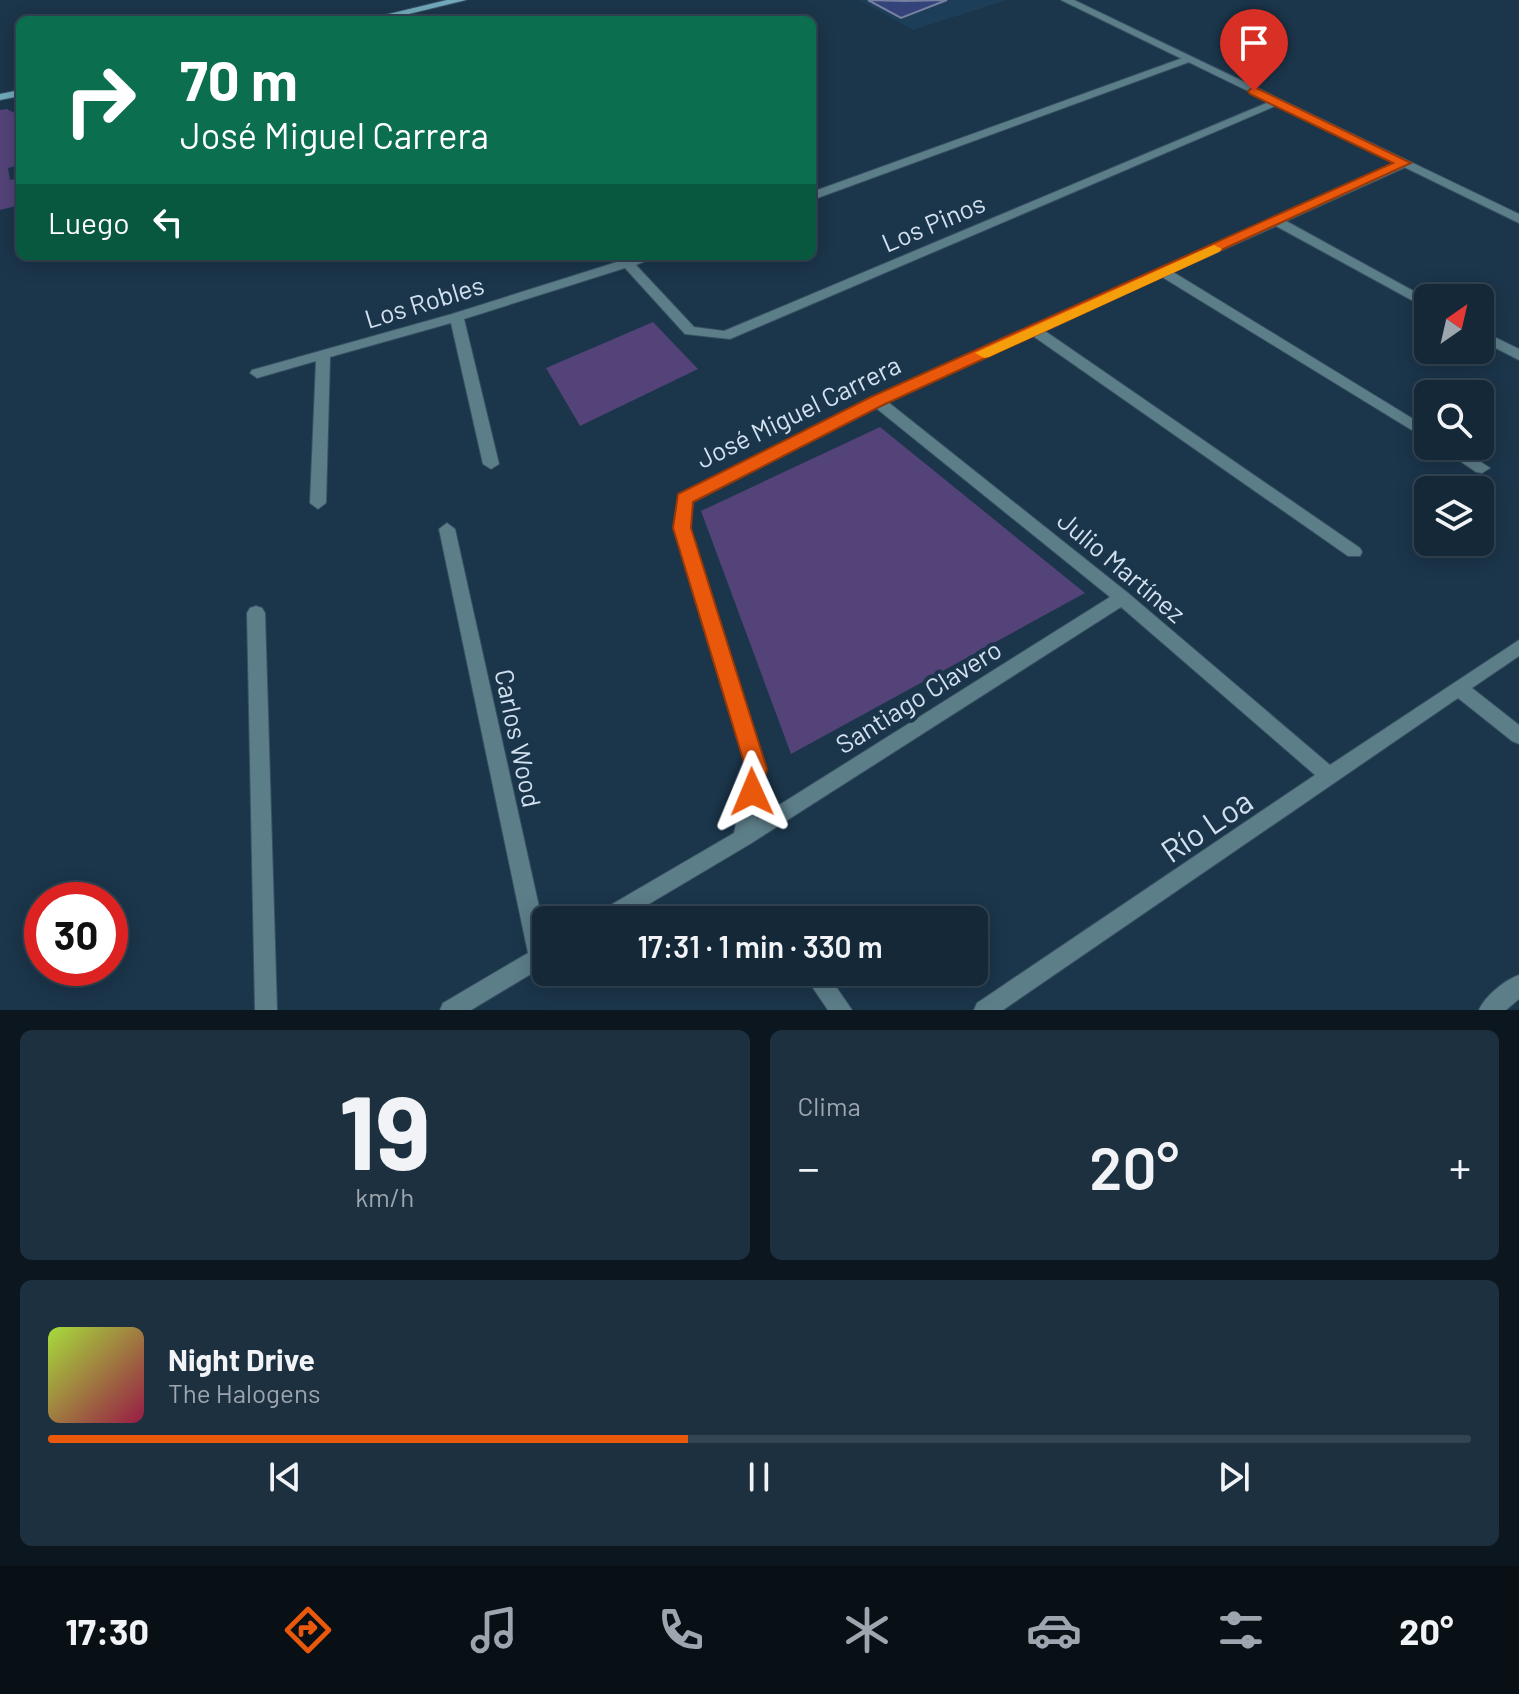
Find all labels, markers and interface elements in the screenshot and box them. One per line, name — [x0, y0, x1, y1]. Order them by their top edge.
pin — [1220, 9, 1288, 91]
icon: arrive — [1232, 21, 1276, 65]
text: 70 m — [180, 45, 298, 112]
icon: right — [48, 48, 152, 152]
text: José Miguel Carrera — [180, 113, 489, 156]
street label: Los Pinos — [877, 186, 989, 258]
icon: left — [146, 200, 190, 244]
text: Luego — [48, 204, 130, 240]
street label: Los Robles — [361, 268, 487, 334]
north arrow — [1414, 284, 1494, 364]
map controls — [1414, 284, 1494, 556]
street label: José Miguel Carrera — [691, 348, 905, 474]
button: search — [1414, 380, 1494, 460]
button: layers — [1414, 476, 1494, 556]
street label: Julio Martínez — [1052, 504, 1192, 628]
street label: Santiago Clavero — [830, 633, 1006, 759]
street label: Carlos Wood — [489, 666, 549, 810]
position arrow — [710, 750, 794, 834]
street label: Río Loa — [1153, 781, 1259, 869]
speed limit sign: 30 — [24, 882, 128, 986]
text: 17:31 · 1 min · 330 m — [637, 928, 883, 964]
text: 19 — [339, 1066, 431, 1191]
text: Clima — [798, 1090, 861, 1121]
text: 20° — [1089, 1130, 1179, 1202]
text: − — [798, 1140, 820, 1193]
text: + — [1449, 1140, 1471, 1193]
text: km/h — [355, 1181, 414, 1212]
text: Night Drive — [168, 1341, 315, 1377]
text: The Halogens — [168, 1377, 320, 1408]
icon: previous — [263, 1455, 307, 1499]
icon: pause — [737, 1455, 781, 1499]
icon: next — [1212, 1455, 1256, 1499]
icon: directions — [280, 1602, 336, 1658]
icon: music — [466, 1602, 522, 1658]
icon: phone — [653, 1602, 709, 1658]
icon: climate — [839, 1602, 895, 1658]
icon: car — [1026, 1602, 1082, 1658]
icon: filters — [1213, 1602, 1269, 1658]
text: 17:30 — [65, 1609, 149, 1652]
text: 20° — [1399, 1609, 1454, 1652]

